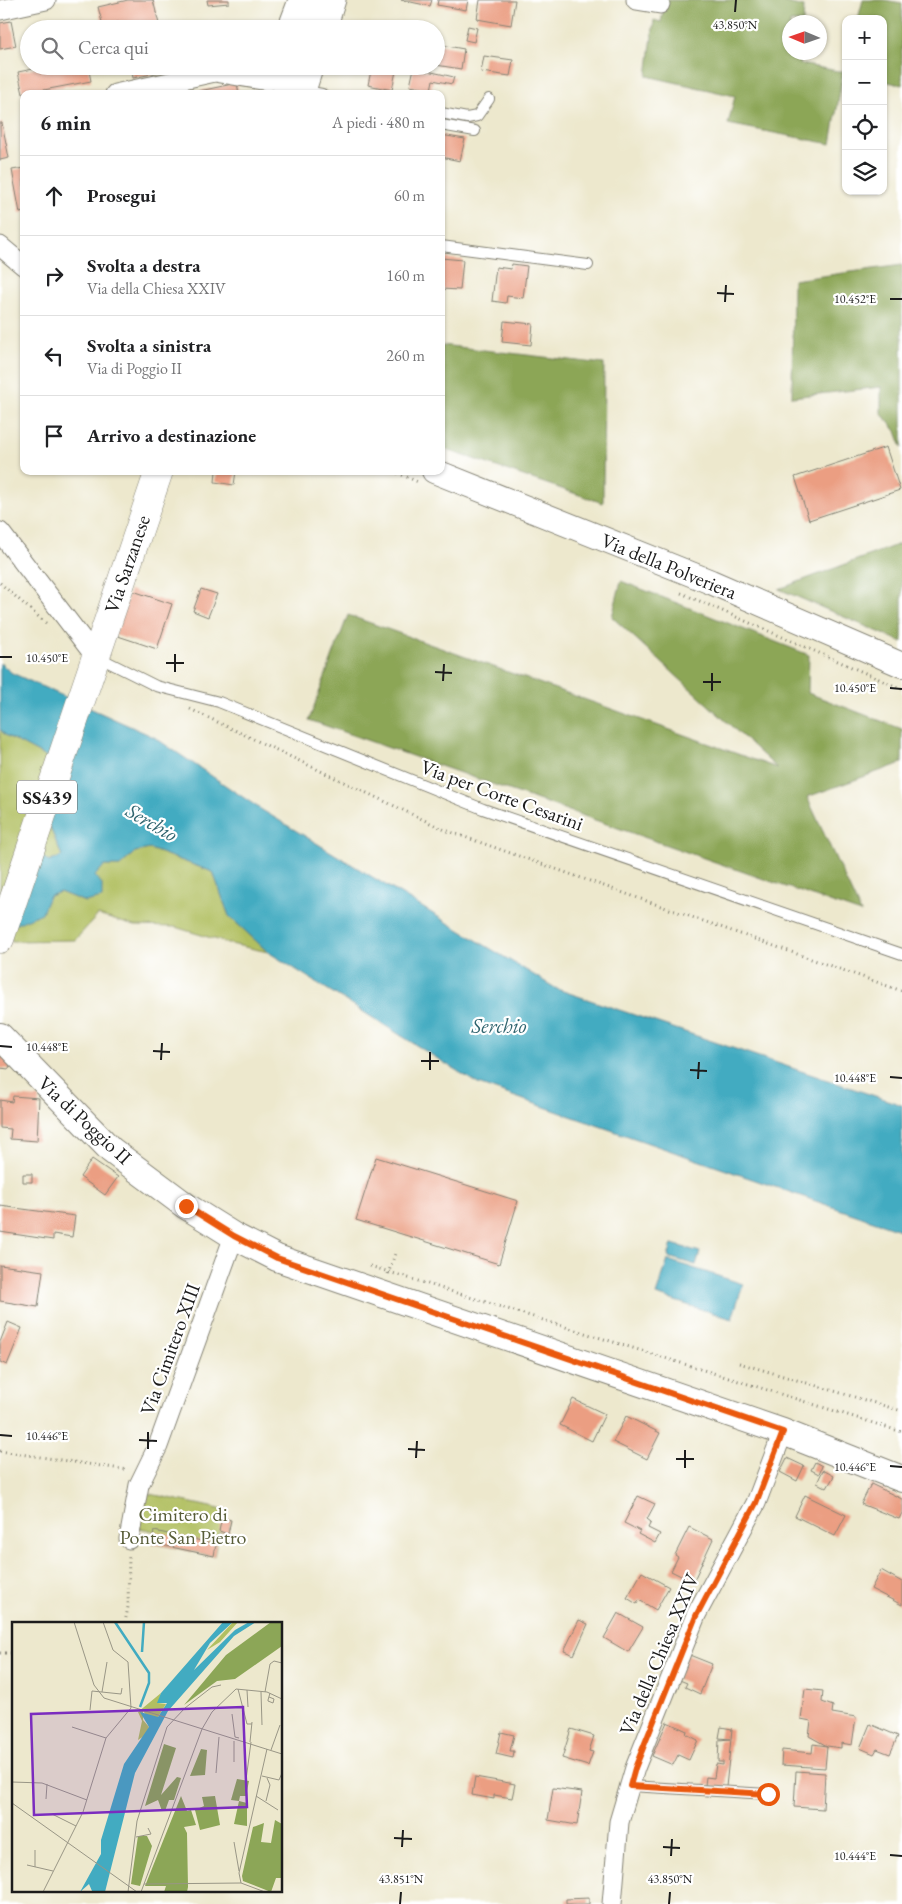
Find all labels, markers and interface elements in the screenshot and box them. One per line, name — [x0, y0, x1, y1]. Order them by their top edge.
north arrow — [782, 15, 827, 60]
map controls — [842, 15, 887, 195]
button: + — [842, 15, 887, 60]
text: 43.850°N — [713, 17, 758, 33]
search box — [20, 20, 445, 75]
icon: search — [38, 34, 66, 62]
text: Cerca qui — [78, 35, 149, 60]
button: − — [842, 60, 887, 105]
button: locate — [842, 105, 887, 150]
text: 6 min — [40, 109, 91, 136]
text: A piedi · 480 m — [332, 112, 425, 133]
button: layers — [842, 150, 887, 195]
icon: ahead — [40, 182, 68, 210]
text: Prosegui — [87, 183, 156, 208]
text: 60 m — [394, 185, 425, 206]
text: Svolta a destra — [87, 253, 201, 278]
icon: right — [40, 262, 68, 290]
text: 160 m — [386, 265, 425, 286]
text: Via della Chiesa XXIV — [87, 278, 226, 299]
text: 10.452°E — [834, 291, 876, 307]
text: Svolta a sinistra — [87, 333, 211, 358]
icon: left — [40, 342, 68, 370]
text: 260 m — [386, 345, 425, 366]
text: Via di Poggio II — [87, 358, 182, 379]
icon: arrive — [40, 422, 68, 450]
text: Arrivo a destinazione — [87, 423, 256, 448]
street label: Via Sarzanese — [98, 511, 156, 616]
street label: Via della Polveriera — [597, 527, 741, 605]
text: 10.450°E — [26, 650, 68, 666]
text: 10.450°E — [834, 680, 876, 696]
street label: Via per Corte Cesarini — [417, 754, 587, 837]
road number: SS439 — [17, 780, 77, 814]
water label: Serchio — [121, 796, 183, 847]
water label: Serchio — [470, 1012, 527, 1039]
text: 10.448°E — [26, 1039, 68, 1055]
street label: Via di Poggio II — [33, 1070, 137, 1170]
text: 10.448°E — [834, 1070, 876, 1086]
route end — [175, 1195, 198, 1218]
street label: Via Cimitero XIII — [134, 1279, 206, 1419]
text: 10.446°E — [26, 1428, 68, 1444]
text: 10.446°E — [834, 1459, 876, 1475]
park label: Cimitero di Ponte San Pietro — [119, 1501, 247, 1550]
street label: Via della Chiesa XXIV — [613, 1569, 705, 1739]
inset map — [12, 1622, 282, 1892]
route start — [757, 1783, 780, 1806]
text: 10.444°E — [834, 1848, 876, 1864]
text: 43.851°N — [379, 1871, 424, 1887]
text: 43.850°N — [648, 1871, 693, 1887]

